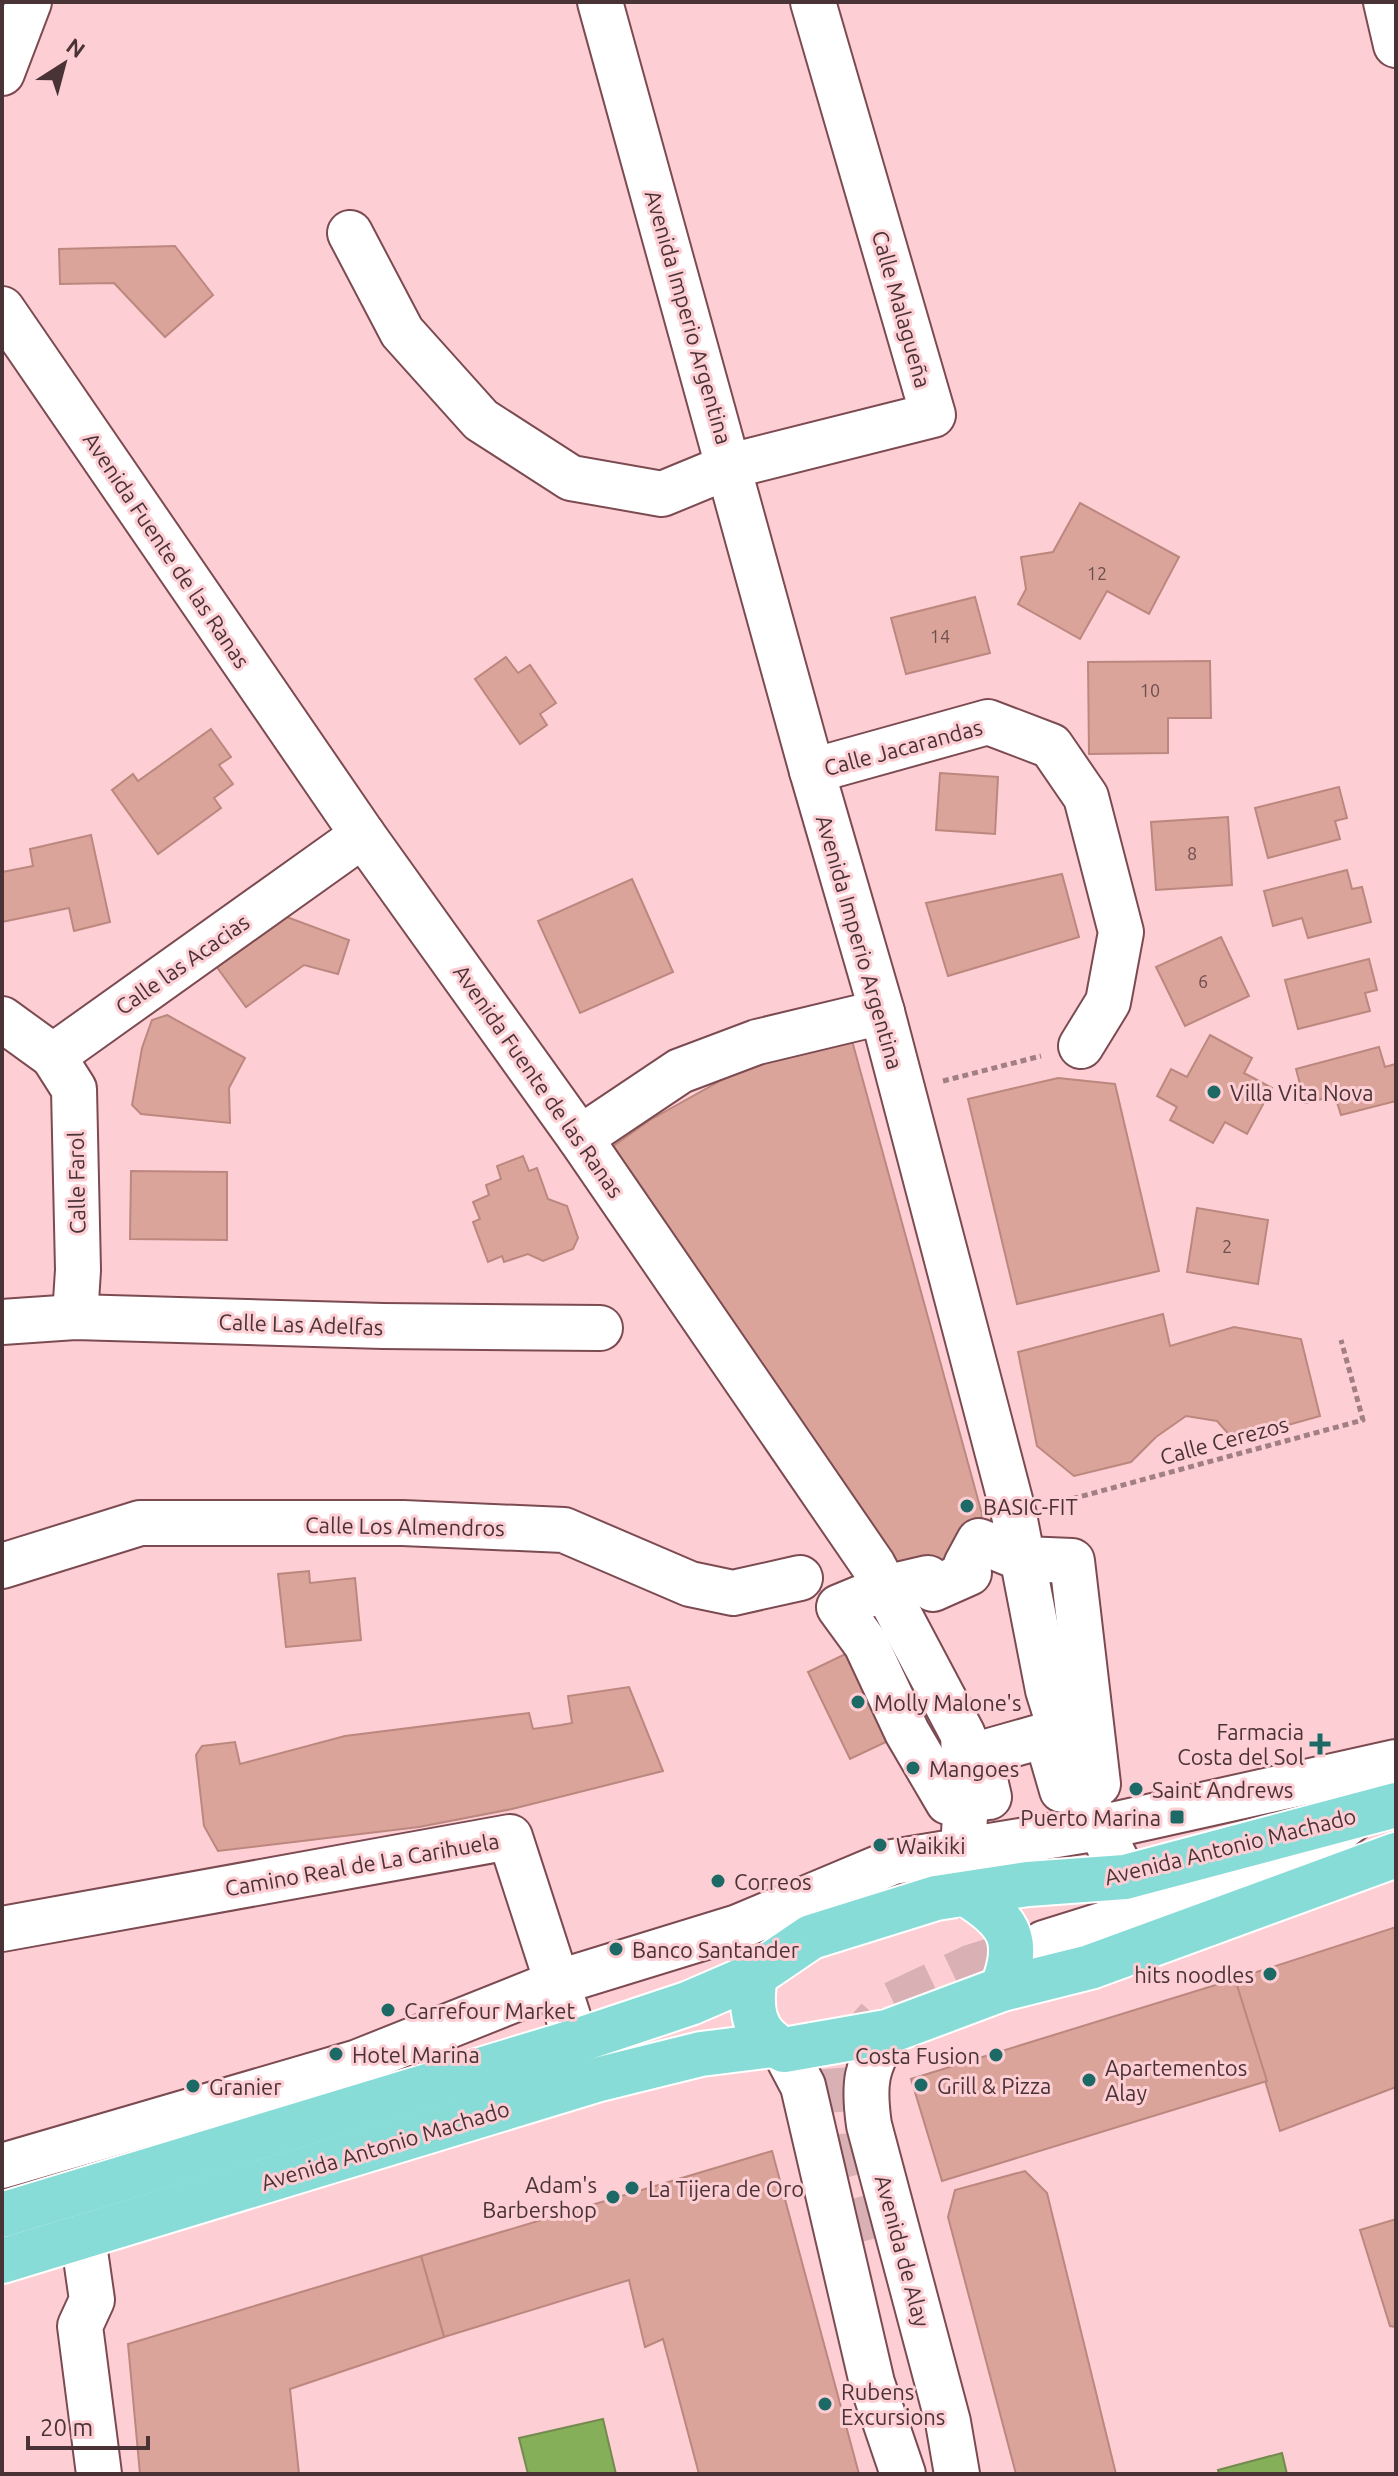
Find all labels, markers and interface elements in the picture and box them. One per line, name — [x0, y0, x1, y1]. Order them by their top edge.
north arrow — [24, 24, 104, 104]
text: N — [62, 32, 90, 62]
street label: Avenida Imperio Argentina — [641, 187, 737, 447]
street label: Calle Malagueña — [868, 228, 936, 390]
street label: Avenida Fuente de las Ranas — [79, 428, 255, 672]
house number: 12 — [1087, 563, 1107, 583]
house number: 14 — [930, 626, 950, 646]
house number: 10 — [1140, 680, 1160, 700]
street label: Calle Jacarandas — [821, 714, 985, 780]
street label: Avenida Imperio Argentina — [812, 812, 908, 1072]
house number: 8 — [1187, 843, 1197, 863]
street label: Calle las Acacias — [110, 909, 254, 1019]
street label: Avenida Fuente de las Ranas — [449, 960, 629, 1202]
house number: 6 — [1198, 971, 1208, 991]
place label: Villa Vita Nova — [1230, 1080, 1373, 1105]
marker: Villa Vita Nova — [1205, 1083, 1223, 1101]
street label: Calle Farol — [63, 1131, 89, 1234]
house number: 2 — [1222, 1236, 1232, 1256]
street label: Calle Las Adelfas — [218, 1309, 384, 1339]
street label: Calle Cerezos — [1157, 1411, 1291, 1469]
place label: BASIC-FIT — [983, 1494, 1078, 1519]
marker: BASIC-FIT — [958, 1497, 976, 1515]
street label: Calle Los Almendros — [305, 1512, 505, 1540]
place label: Molly Malone's — [874, 1690, 1021, 1715]
marker: Molly Malone's — [849, 1693, 867, 1711]
place label: Farmacia Costa del Sol — [1177, 1719, 1304, 1769]
marker: Farmacia Costa del Sol — [1311, 1735, 1329, 1753]
place label: Mangoes — [929, 1756, 1019, 1781]
marker: Mangoes — [904, 1759, 922, 1777]
place label: Saint Andrews — [1152, 1777, 1293, 1802]
marker: Saint Andrews — [1127, 1780, 1145, 1798]
street label: Avenida Antonio Machado — [1102, 1803, 1358, 1889]
place label: Puerto Marina — [1020, 1805, 1161, 1830]
marker: Puerto Marina — [1168, 1808, 1186, 1826]
street label: Camino Real de La Carihuela — [223, 1828, 501, 1900]
place label: Waikiki — [896, 1833, 965, 1858]
marker: Waikiki — [871, 1836, 889, 1854]
place label: Correos — [734, 1869, 812, 1894]
marker: Correos — [709, 1872, 727, 1890]
place label: Banco Santander — [632, 1937, 800, 1962]
marker: Banco Santander — [607, 1940, 625, 1958]
place label: hits noodles — [1134, 1962, 1254, 1987]
marker: hits noodles — [1261, 1965, 1279, 1983]
place label: Carrefour Market — [404, 1998, 575, 2023]
marker: Carrefour Market — [379, 2001, 397, 2019]
place label: Hotel Marina — [352, 2042, 480, 2067]
place label: Costa Fusion — [855, 2043, 980, 2068]
marker: Hotel Marina — [327, 2045, 345, 2063]
marker: Costa Fusion — [987, 2046, 1005, 2064]
place label: Apartementos Alay — [1105, 2055, 1247, 2105]
marker: Apartementos Alay — [1080, 2071, 1098, 2089]
place label: Grill & Pizza — [937, 2073, 1051, 2098]
place label: Granier — [209, 2074, 282, 2099]
marker: Grill & Pizza — [912, 2076, 930, 2094]
marker: Granier — [184, 2077, 202, 2095]
street label: Avenida Antonio Machado — [258, 2095, 512, 2195]
place label: Adam's Barbershop — [482, 2172, 597, 2222]
street label: Avenida de Alay — [871, 2172, 935, 2330]
place label: La Tijera de Oro — [648, 2176, 804, 2201]
marker: La Tijera de Oro — [623, 2179, 641, 2197]
marker: Adam's Barbershop — [604, 2188, 622, 2206]
place label: Rubens Excursions — [841, 2379, 945, 2429]
marker: Rubens Excursions — [816, 2395, 834, 2413]
scale bar — [28, 2400, 148, 2450]
text: 20 m — [40, 2414, 93, 2441]

